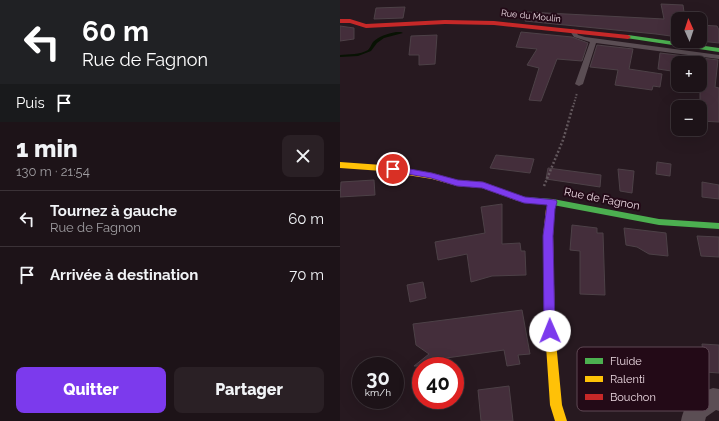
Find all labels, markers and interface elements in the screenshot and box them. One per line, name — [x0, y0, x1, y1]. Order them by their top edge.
street label: Rue du Moulin — [501, 8, 561, 24]
north arrow — [671, 12, 707, 48]
map controls — [671, 12, 707, 136]
text: 60 m — [82, 15, 149, 48]
icon: left — [16, 16, 68, 68]
text: Rue de Fagnon — [82, 49, 208, 70]
button: + — [671, 56, 707, 92]
icon: arrive — [53, 92, 75, 114]
text: Puis — [16, 94, 45, 112]
button: − — [671, 100, 707, 136]
text: 1 min — [16, 134, 78, 163]
button: close — [282, 135, 324, 177]
pin — [376, 152, 410, 186]
icon: arrive — [382, 158, 404, 180]
text: 130 m · 21:54 — [16, 164, 90, 179]
street label: Rue de Fagnon — [563, 185, 641, 213]
text: Tournez à gauche — [50, 202, 177, 220]
icon: left — [16, 208, 38, 230]
text: 60 m — [288, 210, 324, 228]
text: Rue de Fagnon — [50, 220, 141, 235]
icon: arrive — [16, 264, 38, 286]
text: Arrivée à destination — [50, 266, 198, 284]
text: 70 m — [289, 266, 324, 284]
position arrow — [529, 310, 571, 352]
legend — [577, 347, 709, 411]
text: Fluide — [610, 355, 642, 368]
speed limit sign: 40 — [412, 357, 464, 409]
text: 30 — [366, 366, 390, 390]
button: Quitter — [16, 367, 166, 413]
button: Partager — [174, 367, 324, 413]
text: Ralenti — [610, 373, 645, 386]
text: km/h — [365, 387, 391, 398]
text: Bouchon — [610, 391, 656, 404]

